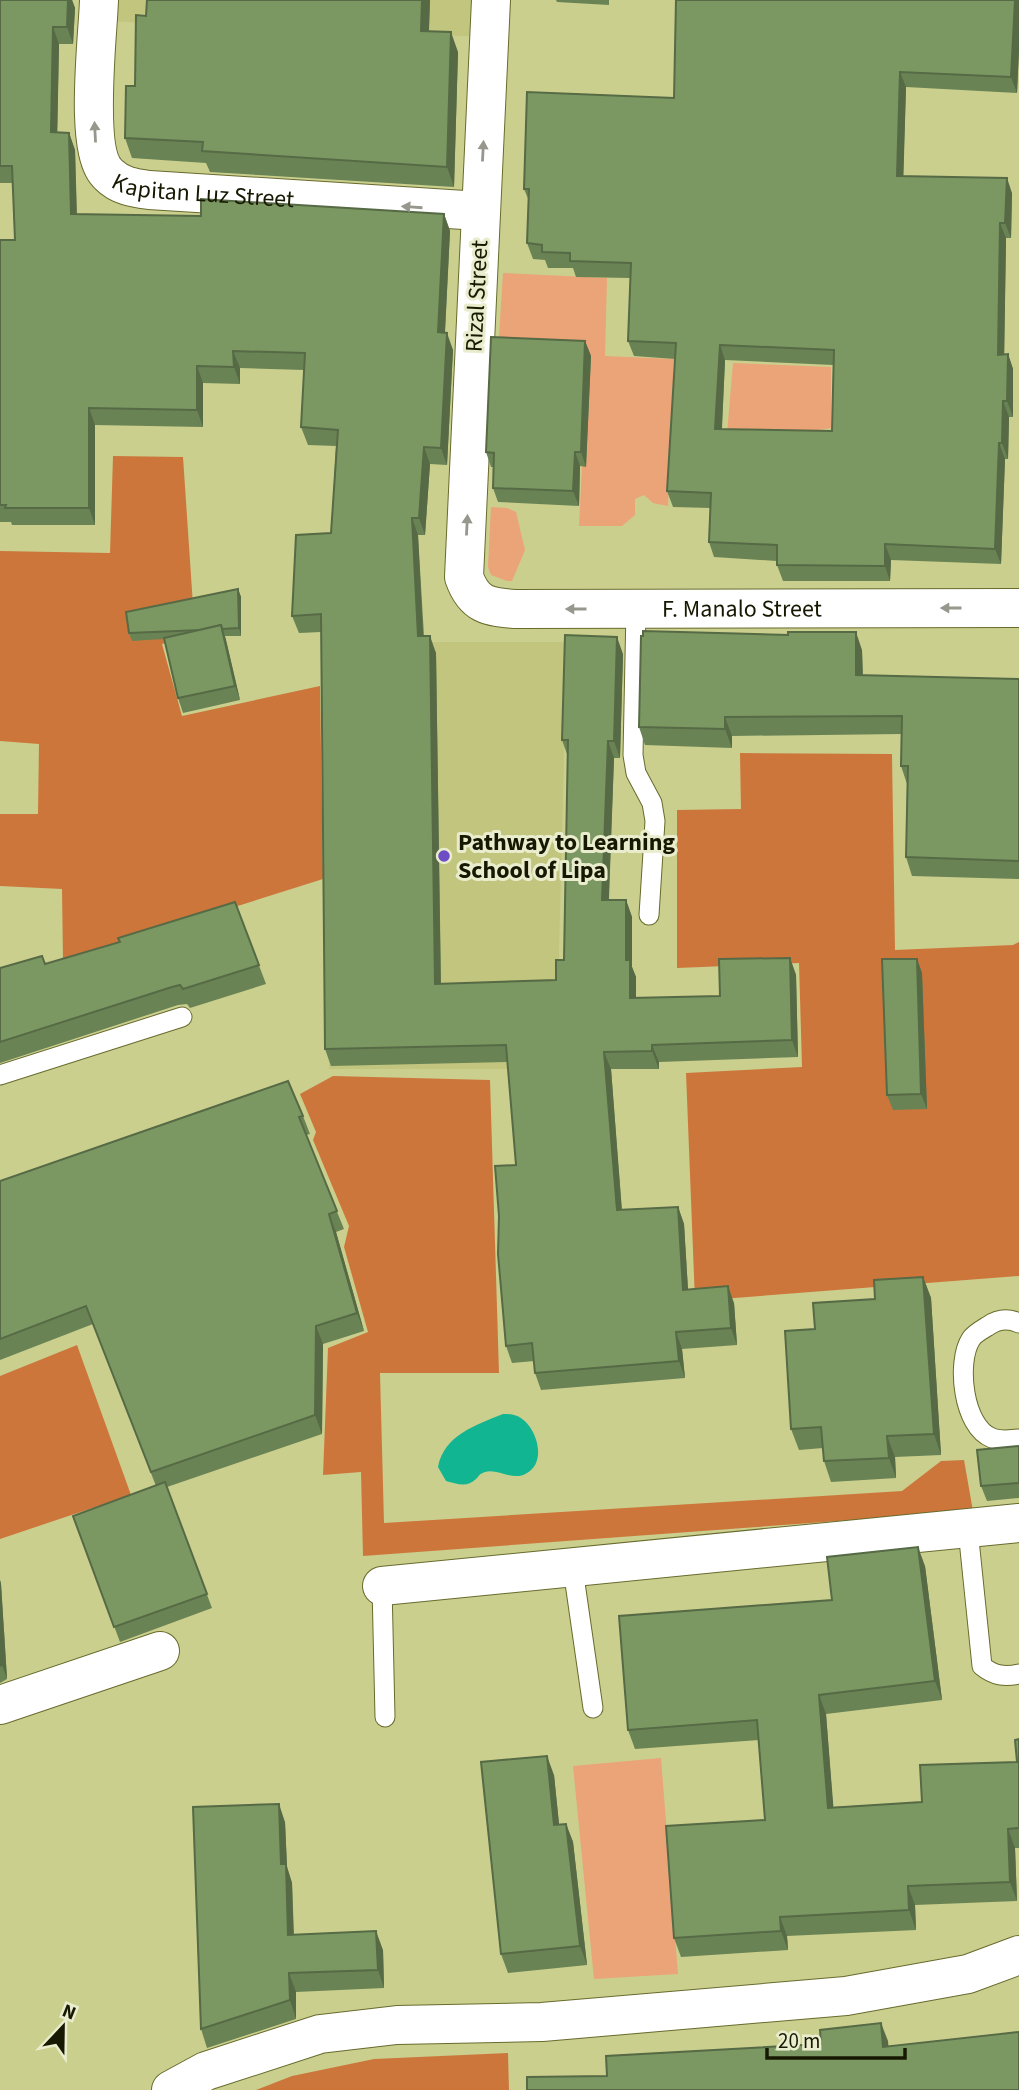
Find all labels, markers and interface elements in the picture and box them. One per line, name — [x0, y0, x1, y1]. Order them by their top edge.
one-way arrow — [89, 121, 100, 143]
one-way arrow — [478, 139, 489, 161]
street label: Kapitan Luz Street — [106, 164, 295, 217]
one-way arrow — [401, 201, 423, 212]
street label: Rizal Street — [457, 239, 497, 353]
one-way arrow — [461, 513, 472, 535]
street label: F. Manalo Street — [662, 591, 822, 626]
one-way arrow — [940, 602, 962, 614]
one-way arrow — [565, 603, 587, 615]
place label: Pathway to Learning School of Lipa — [458, 825, 675, 888]
marker: Pathway to Learning School of Lipa — [436, 848, 452, 864]
north arrow — [28, 1992, 98, 2062]
text: N — [58, 1998, 80, 2028]
scale bar — [767, 2016, 905, 2060]
text: 20 m — [778, 2026, 820, 2056]

